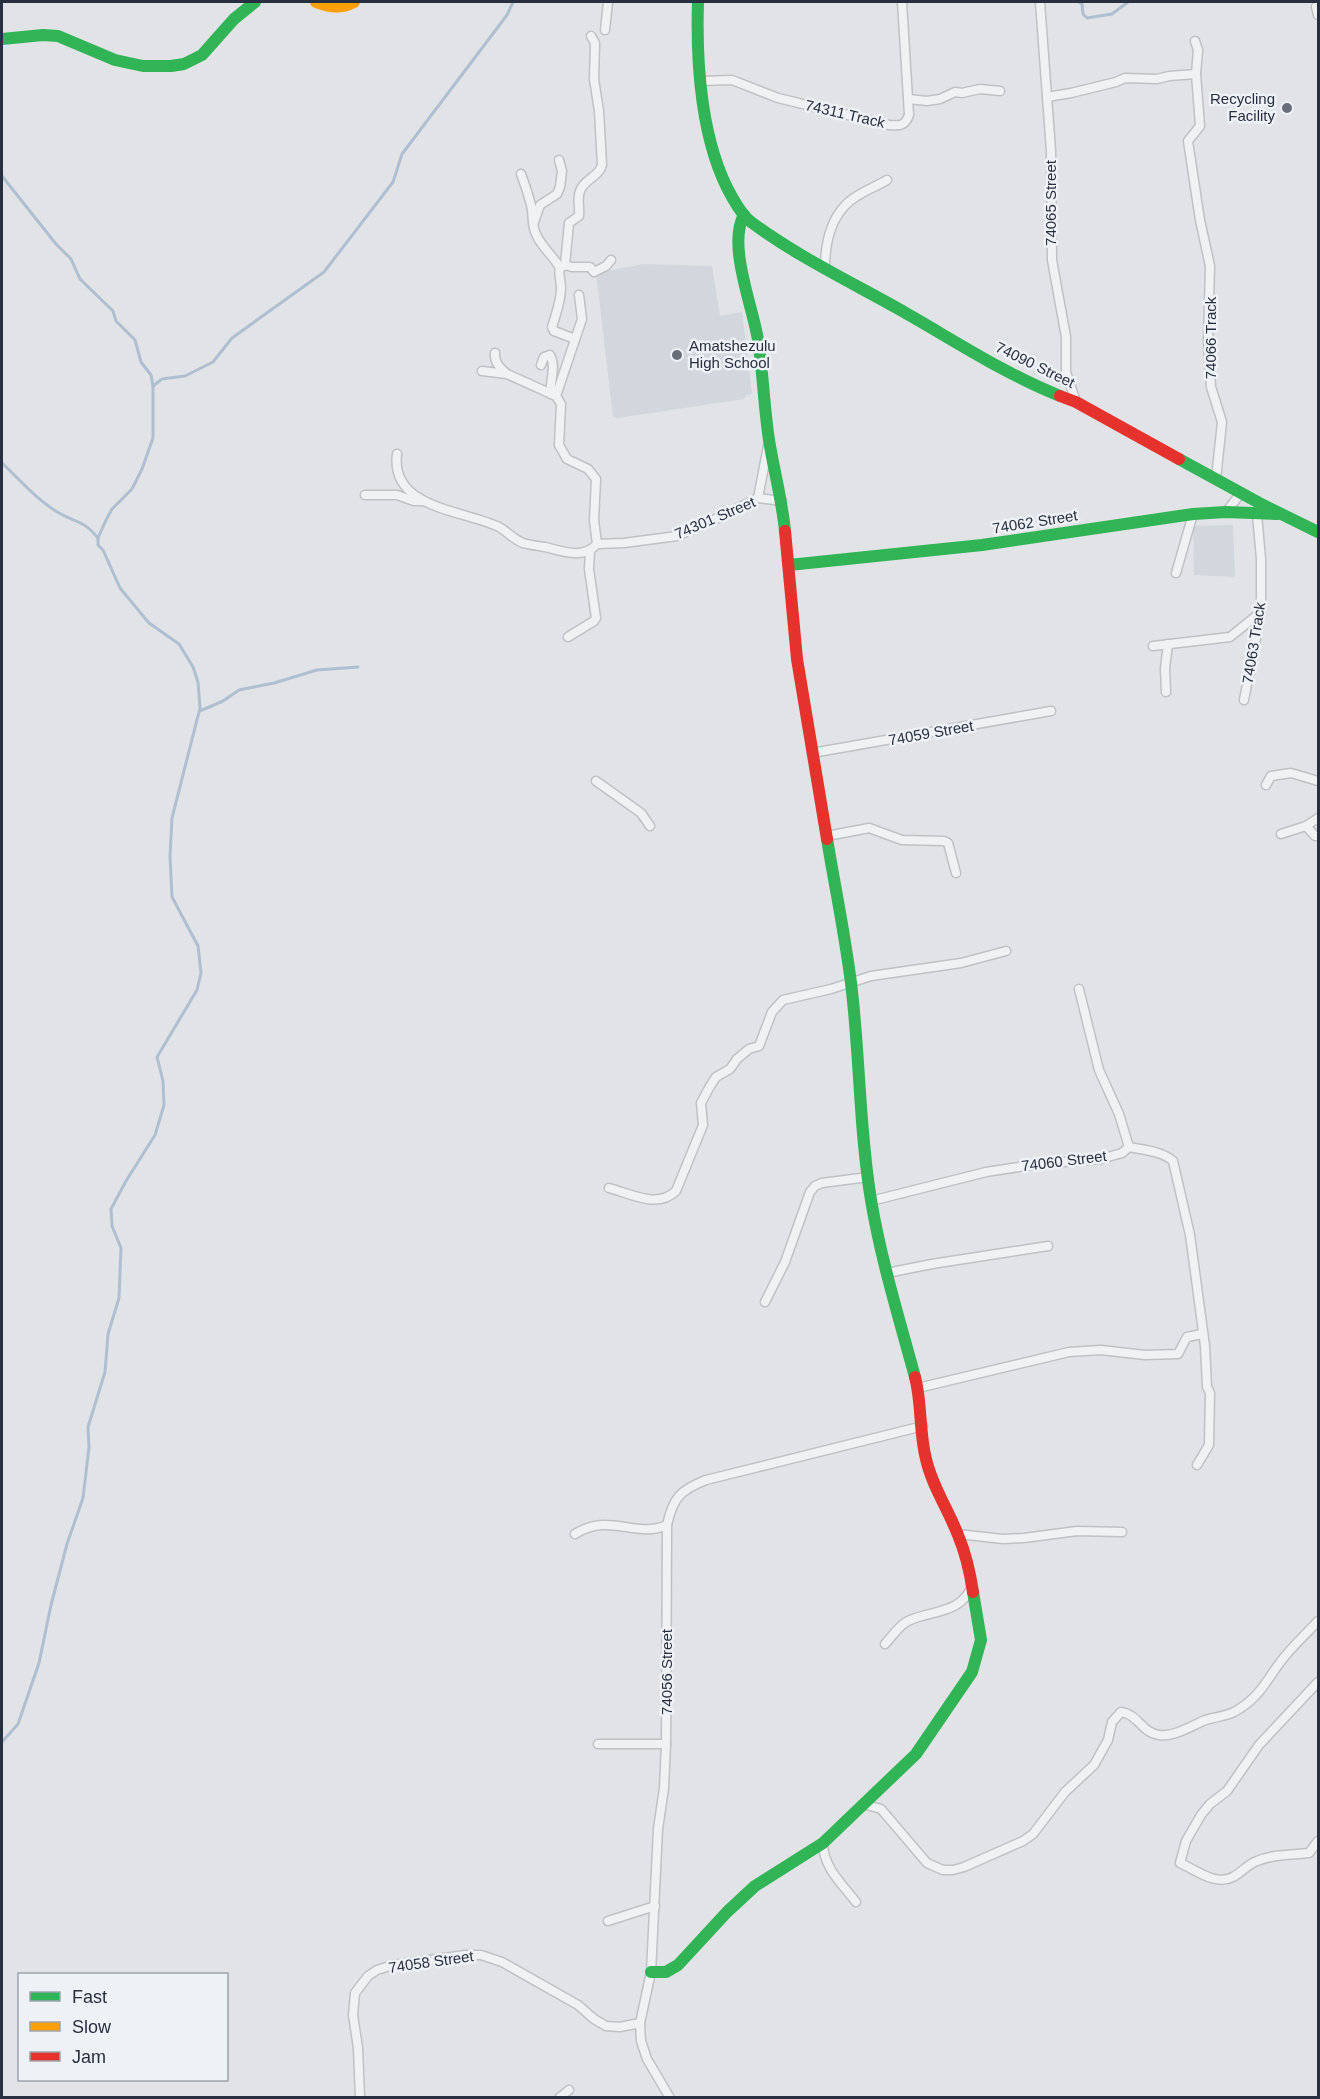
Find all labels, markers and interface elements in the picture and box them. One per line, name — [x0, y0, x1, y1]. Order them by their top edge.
place label: Recycling Facility — [1210, 90, 1275, 124]
street label: 74311 Track — [804, 96, 887, 131]
marker: Recycling Facility — [1280, 101, 1294, 115]
street label: 74065 Street — [1042, 159, 1059, 246]
street label: 74066 Track — [1202, 296, 1219, 379]
place label: Amatshezulu High School — [689, 337, 776, 371]
street label: 74090 Street — [993, 338, 1078, 391]
marker: Amatshezulu High School — [670, 348, 684, 362]
street label: 74301 Street — [672, 493, 758, 542]
street label: 74062 Street — [991, 506, 1079, 537]
street label: 74063 Track — [1239, 600, 1268, 685]
street label: 74059 Street — [887, 717, 976, 748]
street label: 74060 Street — [1020, 1147, 1108, 1174]
street label: 74056 Street — [658, 1628, 675, 1715]
street label: 74058 Street — [387, 1947, 475, 1976]
legend — [18, 1973, 228, 2081]
text: Fast — [72, 1987, 107, 2007]
text: Slow — [72, 2017, 112, 2037]
text: Jam — [72, 2047, 106, 2067]

